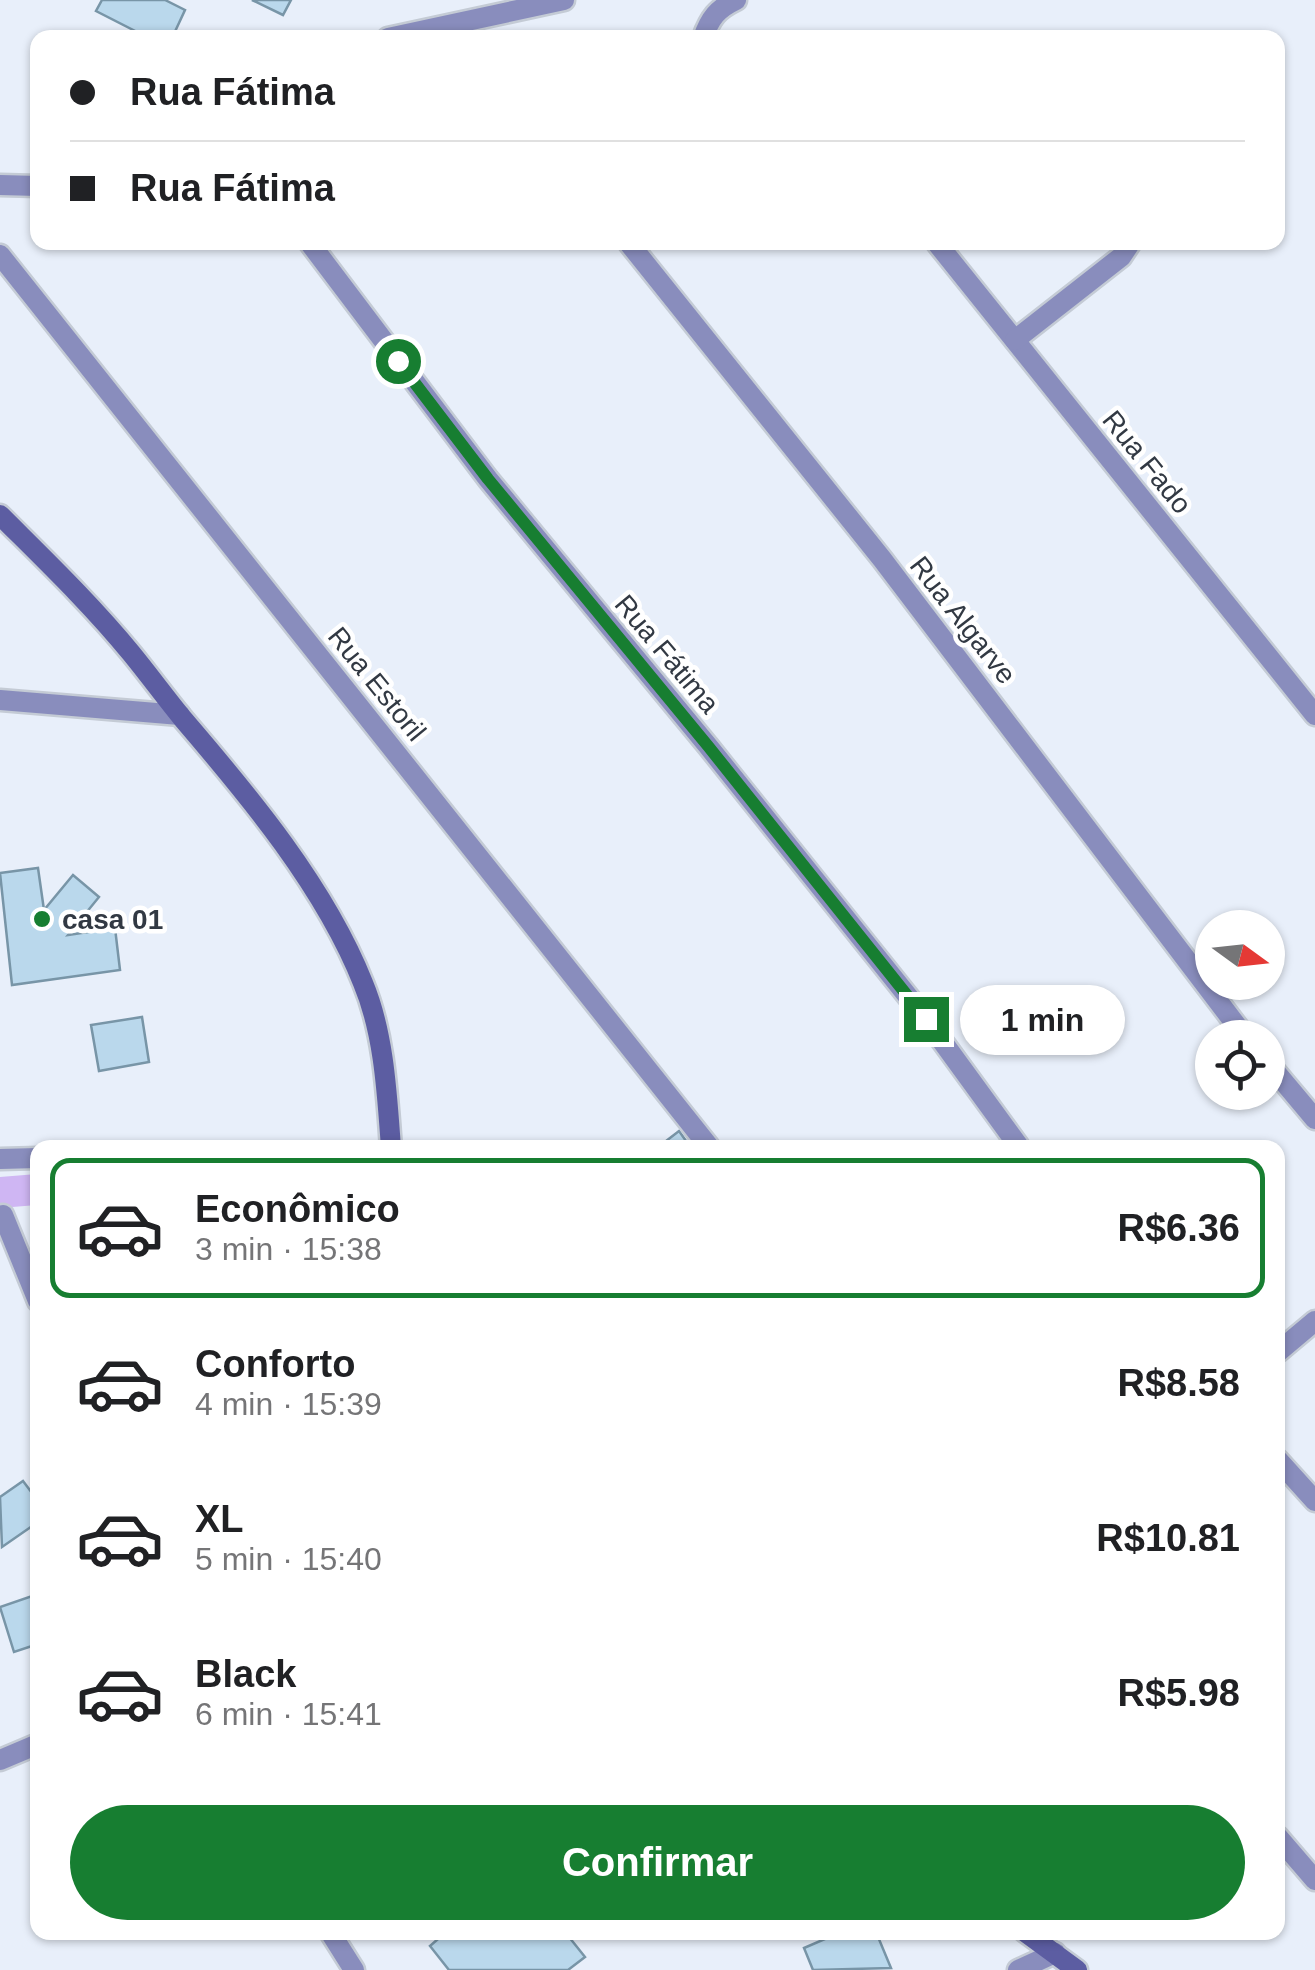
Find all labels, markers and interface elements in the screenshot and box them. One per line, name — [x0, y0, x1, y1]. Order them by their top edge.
text: Rua Fátima — [130, 71, 335, 113]
text: Rua Fátima — [130, 167, 335, 209]
route start — [376, 339, 421, 384]
street label: Rua Fado — [1096, 404, 1198, 520]
street label: Rua Algarve — [904, 550, 1022, 690]
street label: Rua Fátima — [609, 589, 726, 720]
street label: Rua Estoril — [322, 621, 432, 747]
place label: casa 01 — [62, 904, 163, 935]
marker: casa 01 — [31, 908, 53, 930]
north arrow — [1195, 910, 1285, 1000]
map controls — [1195, 910, 1285, 1110]
callout: 1 min — [961, 984, 1126, 1054]
route end — [904, 997, 949, 1042]
text: 1 min — [1001, 1002, 1084, 1038]
button: locate — [1195, 1020, 1285, 1110]
icon: car — [75, 1183, 165, 1273]
text: Econômico — [195, 1188, 400, 1230]
text: R$6.36 — [1117, 1207, 1240, 1249]
text: 3 min · 15:38 — [195, 1231, 382, 1267]
icon: car — [75, 1338, 165, 1428]
text: Conforto — [195, 1343, 355, 1385]
text: R$8.58 — [1117, 1362, 1240, 1404]
text: 4 min · 15:39 — [195, 1386, 382, 1422]
icon: car — [75, 1493, 165, 1583]
text: XL — [195, 1498, 244, 1540]
text: R$10.81 — [1096, 1517, 1240, 1559]
text: 5 min · 15:40 — [195, 1541, 382, 1577]
icon: car — [75, 1648, 165, 1738]
text: Black — [195, 1653, 296, 1695]
text: R$5.98 — [1117, 1672, 1240, 1714]
text: 6 min · 15:41 — [195, 1696, 382, 1732]
button: Confirmar — [70, 1805, 1245, 1920]

